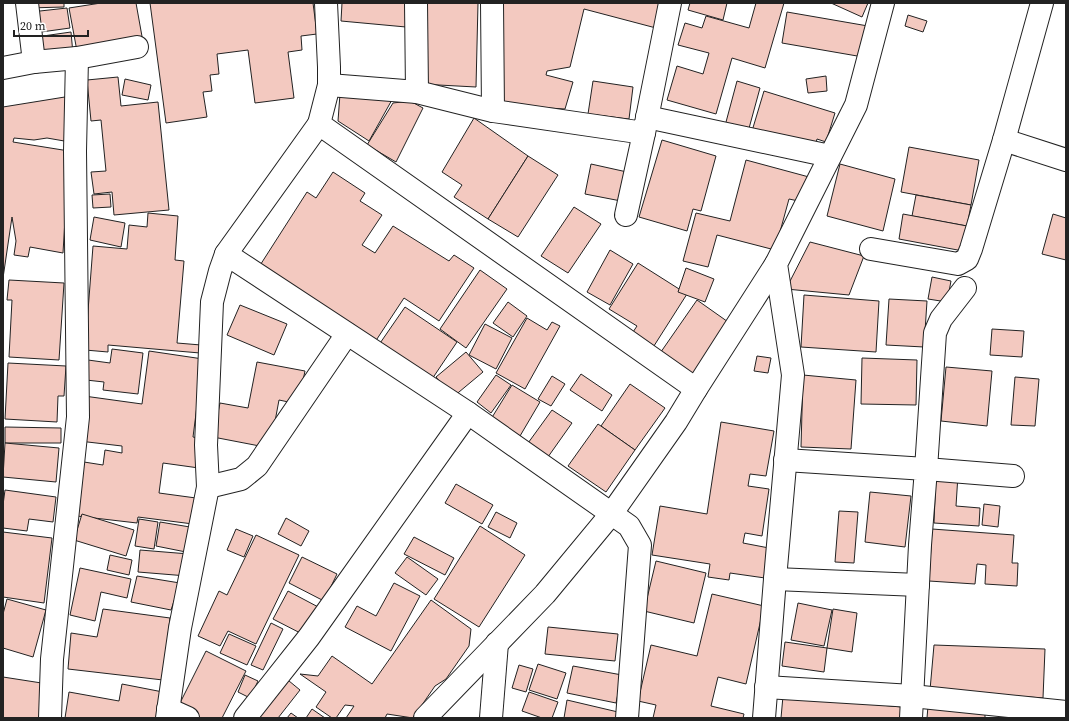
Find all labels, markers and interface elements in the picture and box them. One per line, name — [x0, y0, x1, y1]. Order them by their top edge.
scale bar — [14, 12, 88, 38]
text: 20 m — [20, 18, 46, 34]

